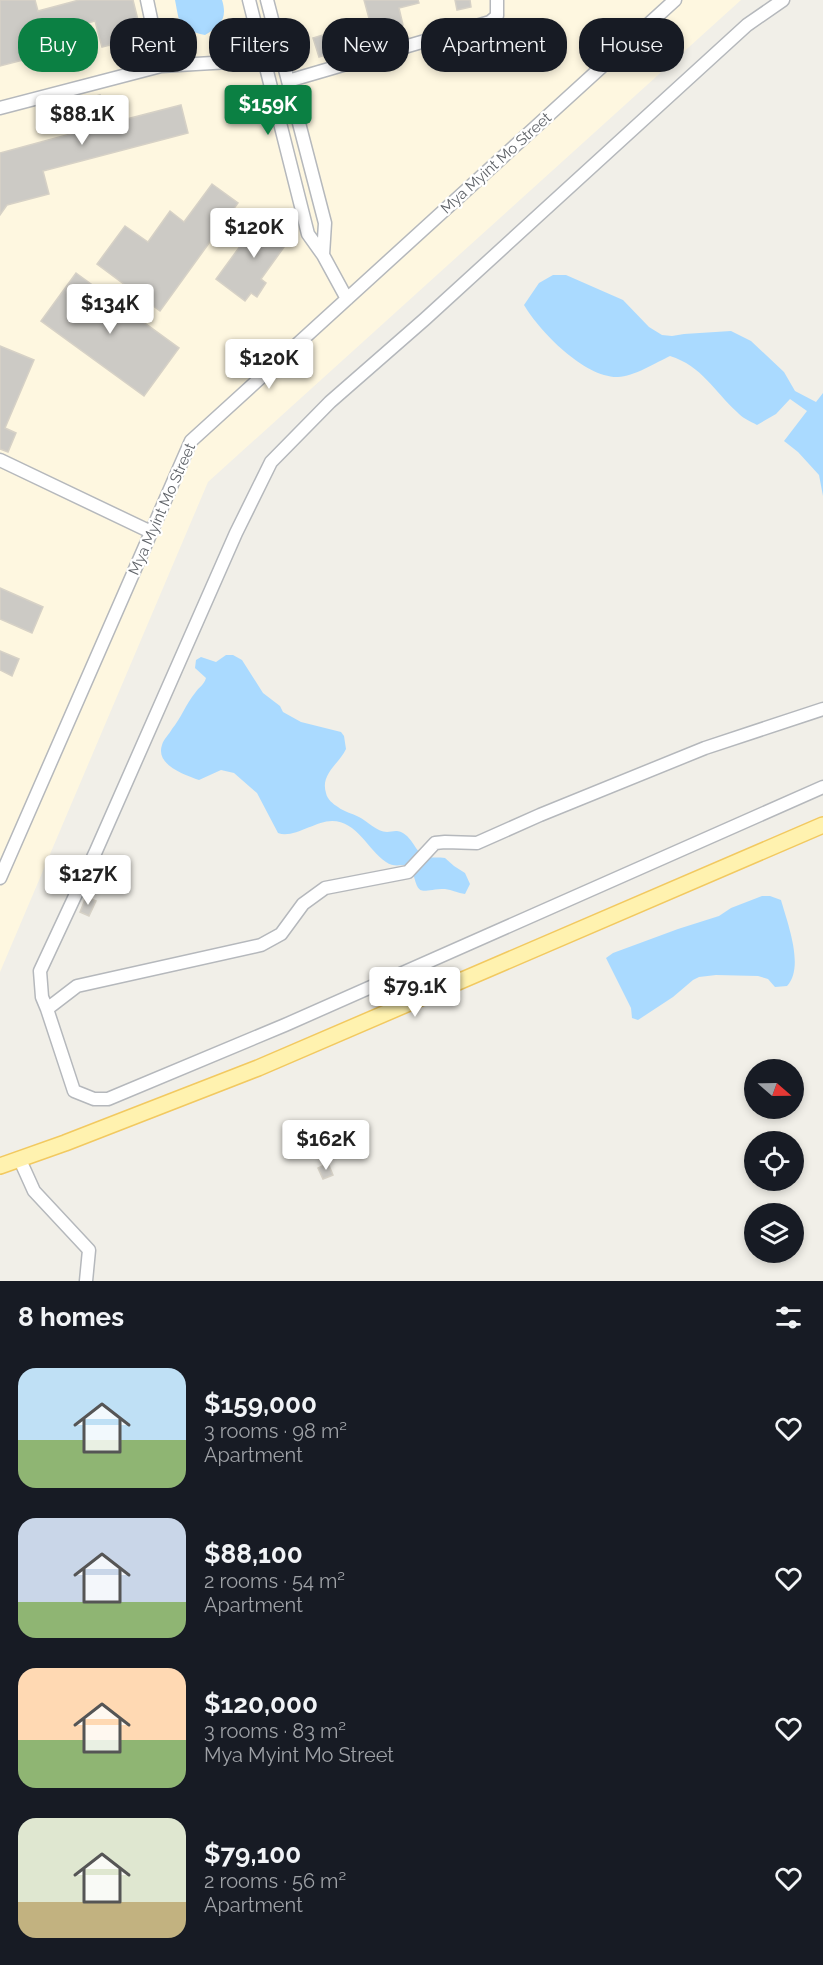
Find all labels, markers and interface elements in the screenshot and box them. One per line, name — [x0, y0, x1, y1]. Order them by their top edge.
chip: Buy — [18, 18, 98, 72]
chip: Rent — [110, 18, 197, 72]
chip: Filters — [209, 18, 310, 72]
chip: New — [322, 18, 409, 72]
chip: Apartment — [421, 18, 567, 72]
chip: House — [579, 18, 684, 72]
pin: $159K — [226, 85, 310, 136]
text: $159K — [239, 92, 297, 116]
pin: $88.1K — [33, 95, 131, 146]
text: $88.1K — [50, 102, 114, 126]
street label: Mya Myint Mo Street — [437, 109, 555, 217]
pin: $120K — [212, 208, 296, 259]
text: $120K — [224, 215, 284, 239]
pin: $134K — [68, 284, 152, 335]
text: $134K — [81, 291, 139, 315]
pin: $120K — [227, 339, 311, 390]
text: $120K — [239, 346, 299, 370]
street label: Mya Myint Mo Street — [125, 440, 199, 578]
pin: $127K — [46, 855, 130, 906]
text: $127K — [59, 862, 117, 886]
pin: $79.1K — [366, 967, 464, 1018]
text: $79.1K — [383, 974, 447, 998]
north arrow — [744, 1059, 804, 1119]
map controls — [744, 1059, 804, 1263]
pin: $162K — [284, 1120, 368, 1171]
text: $162K — [296, 1127, 356, 1151]
button: locate — [744, 1131, 804, 1191]
button: layers — [744, 1203, 804, 1263]
icon: filters — [772, 1301, 805, 1334]
text: 8 homes — [18, 1302, 124, 1332]
text: $159,000 — [204, 1389, 317, 1419]
icon: home — [66, 1392, 138, 1464]
icon: heart — [772, 1412, 805, 1445]
text: 3 rooms · 98 m² — [204, 1419, 347, 1443]
text: Apartment — [204, 1443, 303, 1467]
text: $88,100 — [204, 1539, 303, 1569]
icon: home — [66, 1542, 138, 1614]
icon: heart — [772, 1562, 805, 1595]
text: 2 rooms · 54 m² — [204, 1569, 345, 1593]
text: Apartment — [204, 1593, 303, 1617]
text: $120,000 — [204, 1689, 318, 1719]
icon: home — [66, 1692, 138, 1764]
icon: heart — [772, 1712, 805, 1745]
text: 3 rooms · 83 m² — [204, 1719, 346, 1743]
text: Mya Myint Mo Street — [204, 1743, 394, 1767]
text: $79,100 — [204, 1839, 301, 1869]
icon: home — [66, 1842, 138, 1914]
icon: heart — [772, 1862, 805, 1895]
text: 2 rooms · 56 m² — [204, 1869, 346, 1893]
text: Apartment — [204, 1893, 303, 1917]

